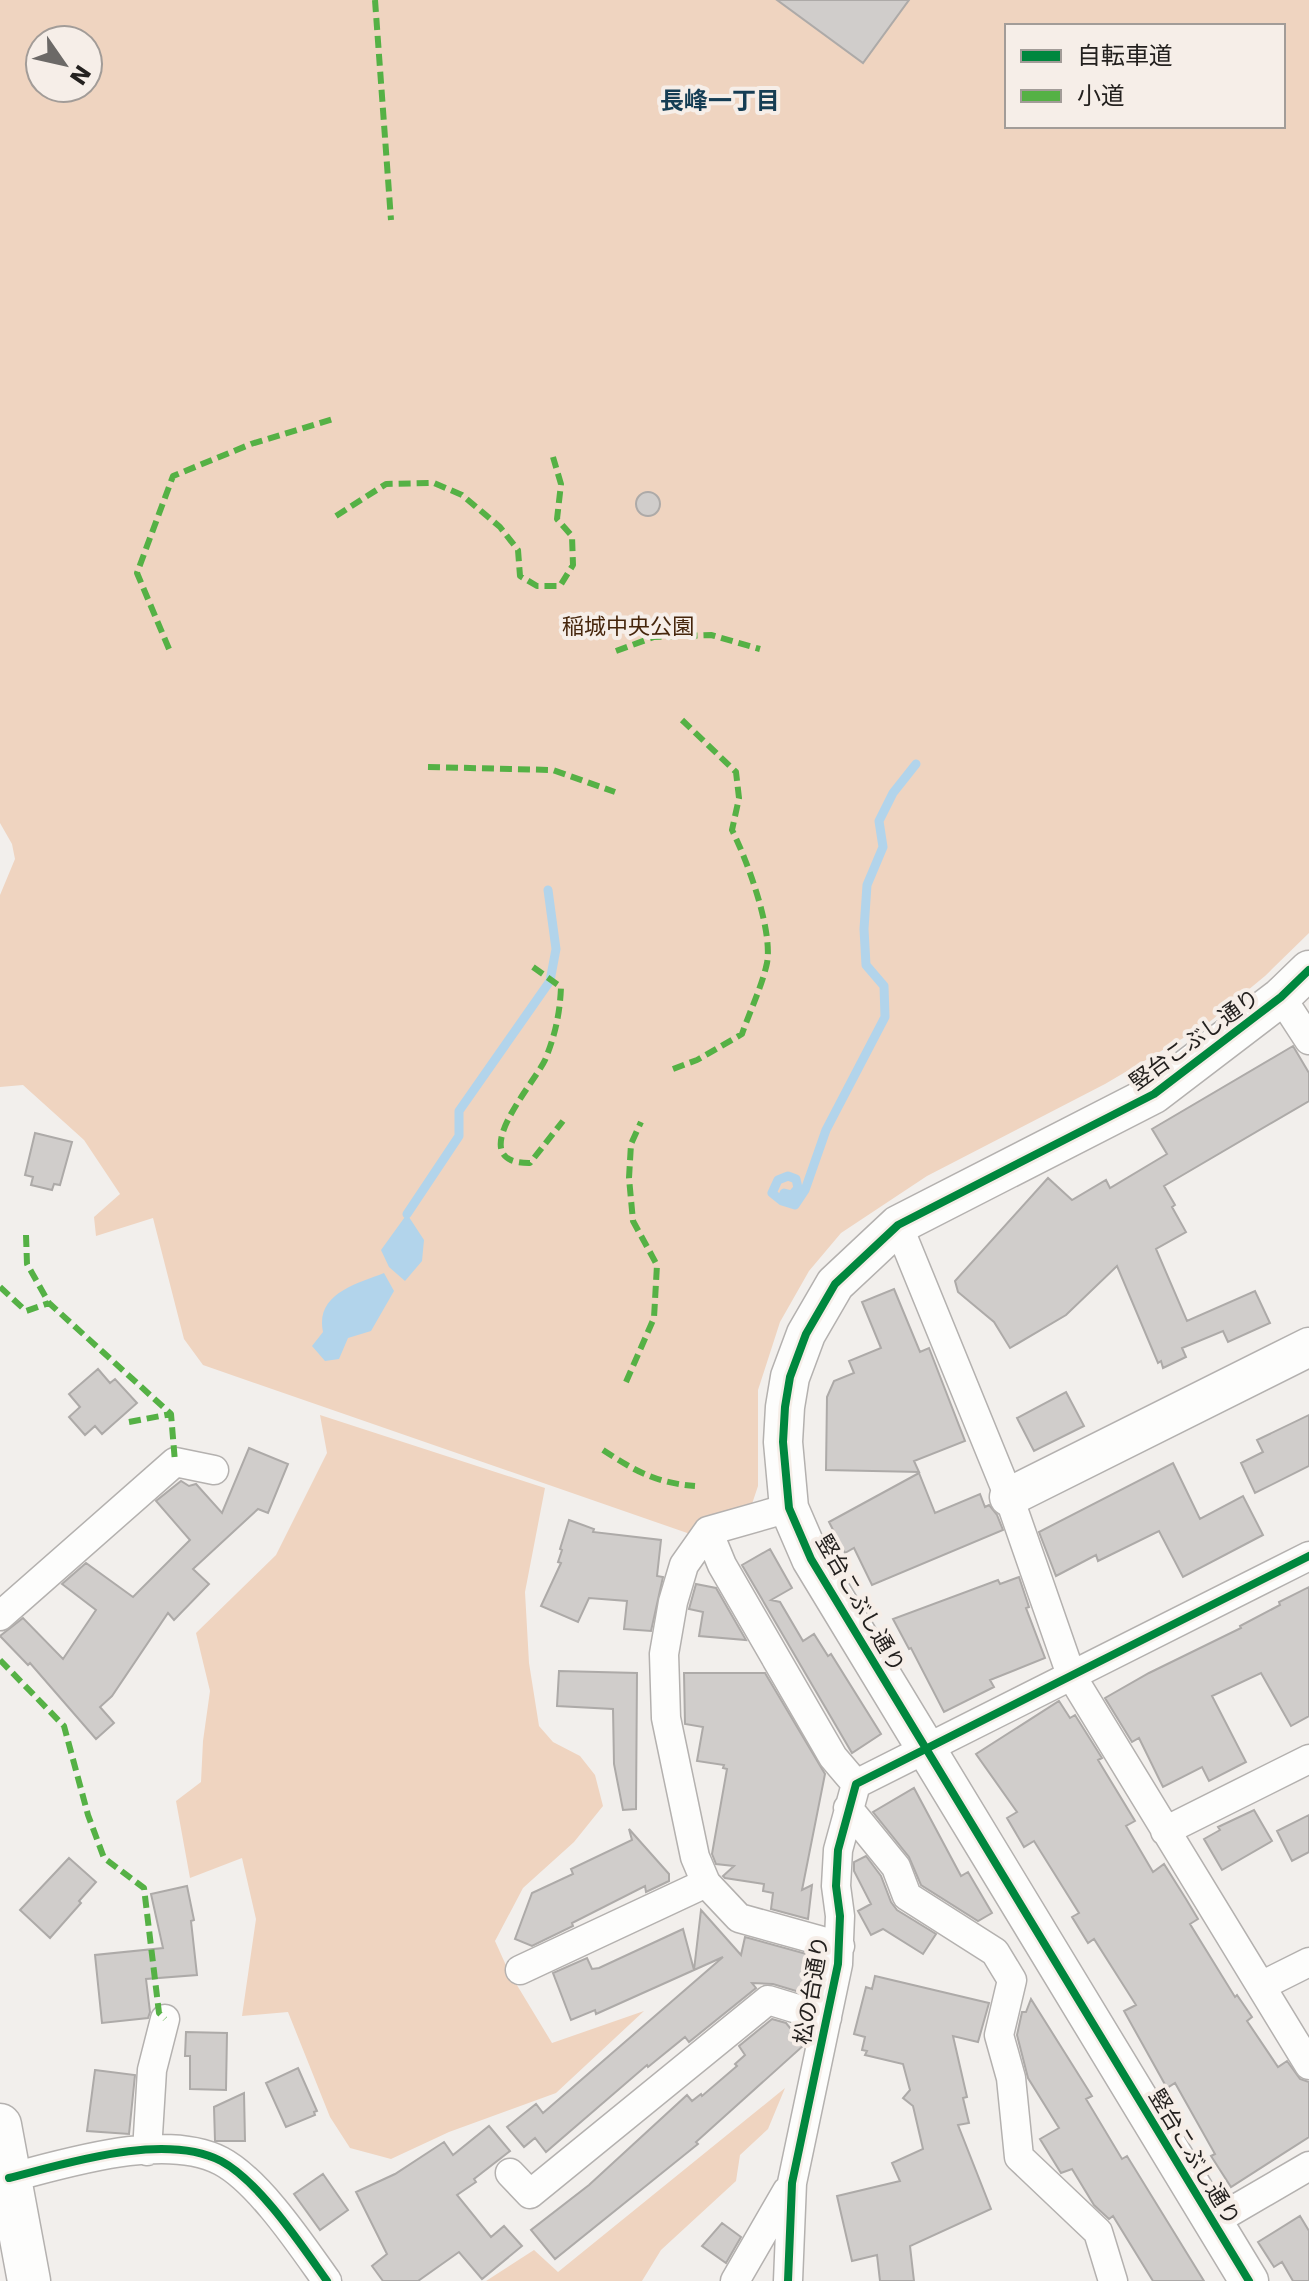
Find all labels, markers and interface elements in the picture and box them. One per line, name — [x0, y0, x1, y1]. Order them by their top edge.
north arrow — [24, 24, 104, 104]
legend — [1005, 24, 1285, 128]
text: 自転車道 — [1077, 42, 1173, 70]
text: N — [65, 60, 96, 90]
text: 小道 — [1077, 82, 1125, 110]
district label: 長峰一丁目 — [660, 87, 780, 115]
park label: 稲城中央公園 — [562, 614, 694, 639]
street label: 竪台こぶし通り — [1125, 984, 1264, 1095]
street label: 竪台こぶし通り — [811, 1530, 910, 1676]
street label: 松の台通り — [790, 1934, 833, 2046]
street label: 竪台こぶし通り — [1144, 2085, 1245, 2230]

